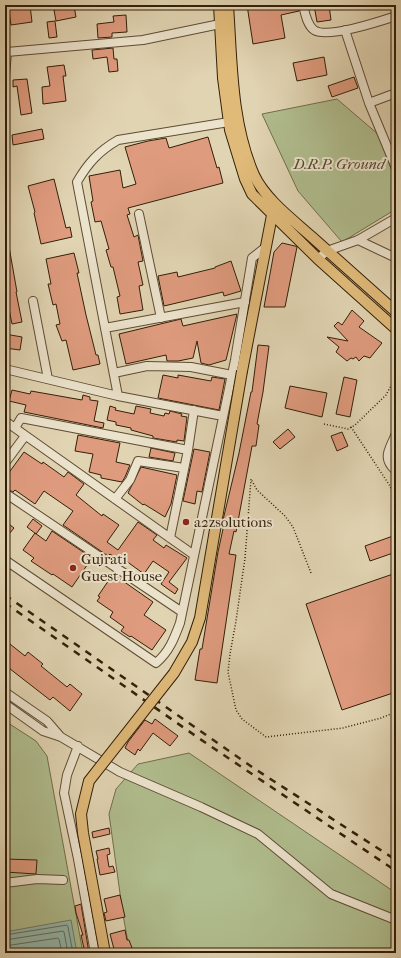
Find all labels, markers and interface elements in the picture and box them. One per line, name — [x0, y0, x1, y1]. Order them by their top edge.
park label: D.R.P. Ground — [292, 155, 387, 173]
place label: a2zsolutions — [194, 513, 273, 531]
marker: a2zsolutions — [181, 517, 191, 527]
place label: Gujrati Guest House — [81, 550, 163, 585]
marker: Gujrati Guest House — [68, 563, 78, 573]

